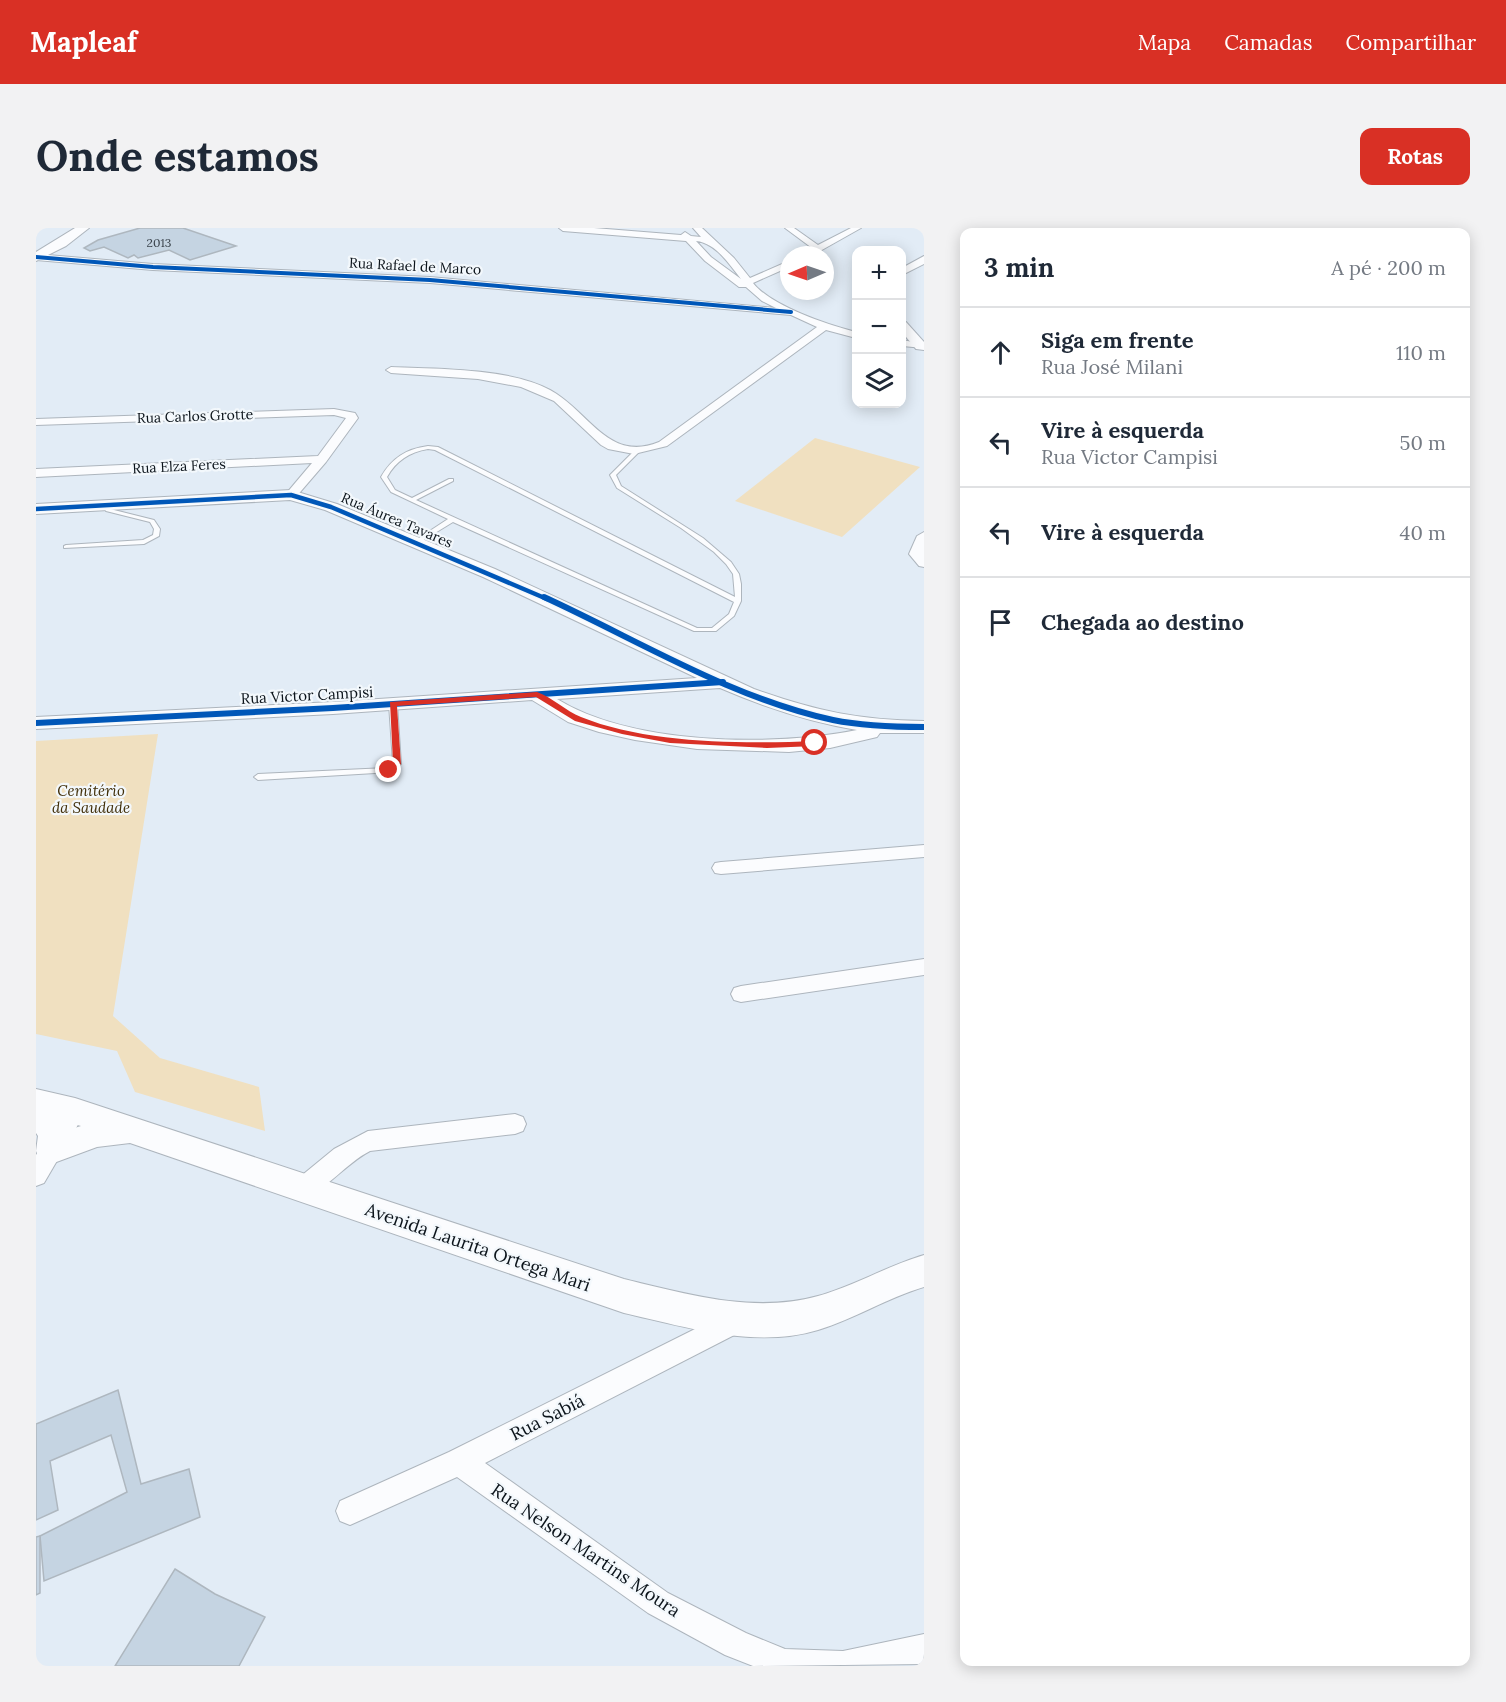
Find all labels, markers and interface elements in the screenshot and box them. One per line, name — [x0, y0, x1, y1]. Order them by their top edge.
text: Mapleaf — [30, 24, 137, 60]
text: Mapa — [1138, 29, 1191, 56]
text: Camadas — [1224, 29, 1312, 56]
text: Compartilhar — [1345, 29, 1476, 56]
button: Rotas — [1360, 128, 1470, 185]
text: Onde estamos — [36, 129, 319, 183]
house number: 2013 — [147, 235, 172, 250]
north arrow — [780, 246, 834, 300]
map controls — [852, 246, 906, 408]
button: + — [852, 246, 906, 300]
text: 3 min — [984, 251, 1054, 284]
street label: Rua Rafael de Marco — [348, 254, 482, 278]
text: A pé · 200 m — [1331, 255, 1446, 280]
button: − — [852, 300, 906, 354]
text: Siga em frente — [1041, 326, 1194, 354]
icon: ahead — [984, 336, 1017, 369]
text: 110 m — [1396, 340, 1446, 365]
button: layers — [852, 354, 906, 408]
text: Rua José Milani — [1041, 354, 1183, 379]
street label: Rua Carlos Grotte — [136, 405, 254, 427]
text: Vire à esquerda — [1041, 416, 1204, 444]
icon: left — [984, 426, 1017, 459]
text: 50 m — [1400, 430, 1446, 455]
text: Rua Victor Campisi — [1041, 444, 1218, 469]
street label: Rua Elza Feres — [132, 455, 226, 477]
street label: Rua Áurea Tavares — [338, 488, 456, 552]
icon: left — [984, 516, 1017, 549]
text: Vire à esquerda — [1041, 518, 1204, 546]
text: 40 m — [1400, 520, 1446, 545]
icon: arrive — [984, 606, 1017, 639]
text: Chegada ao destino — [1041, 608, 1244, 636]
street label: Rua Victor Campisi — [240, 682, 374, 708]
route start — [801, 729, 827, 755]
route end — [375, 756, 401, 782]
park label: Cemitério da Saudade — [52, 781, 130, 817]
street label: Avenida Laurita Ortega Mari — [361, 1197, 594, 1296]
street label: Rua Sabiá — [506, 1389, 588, 1445]
street label: Rua Nelson Martins Moura — [487, 1478, 685, 1622]

